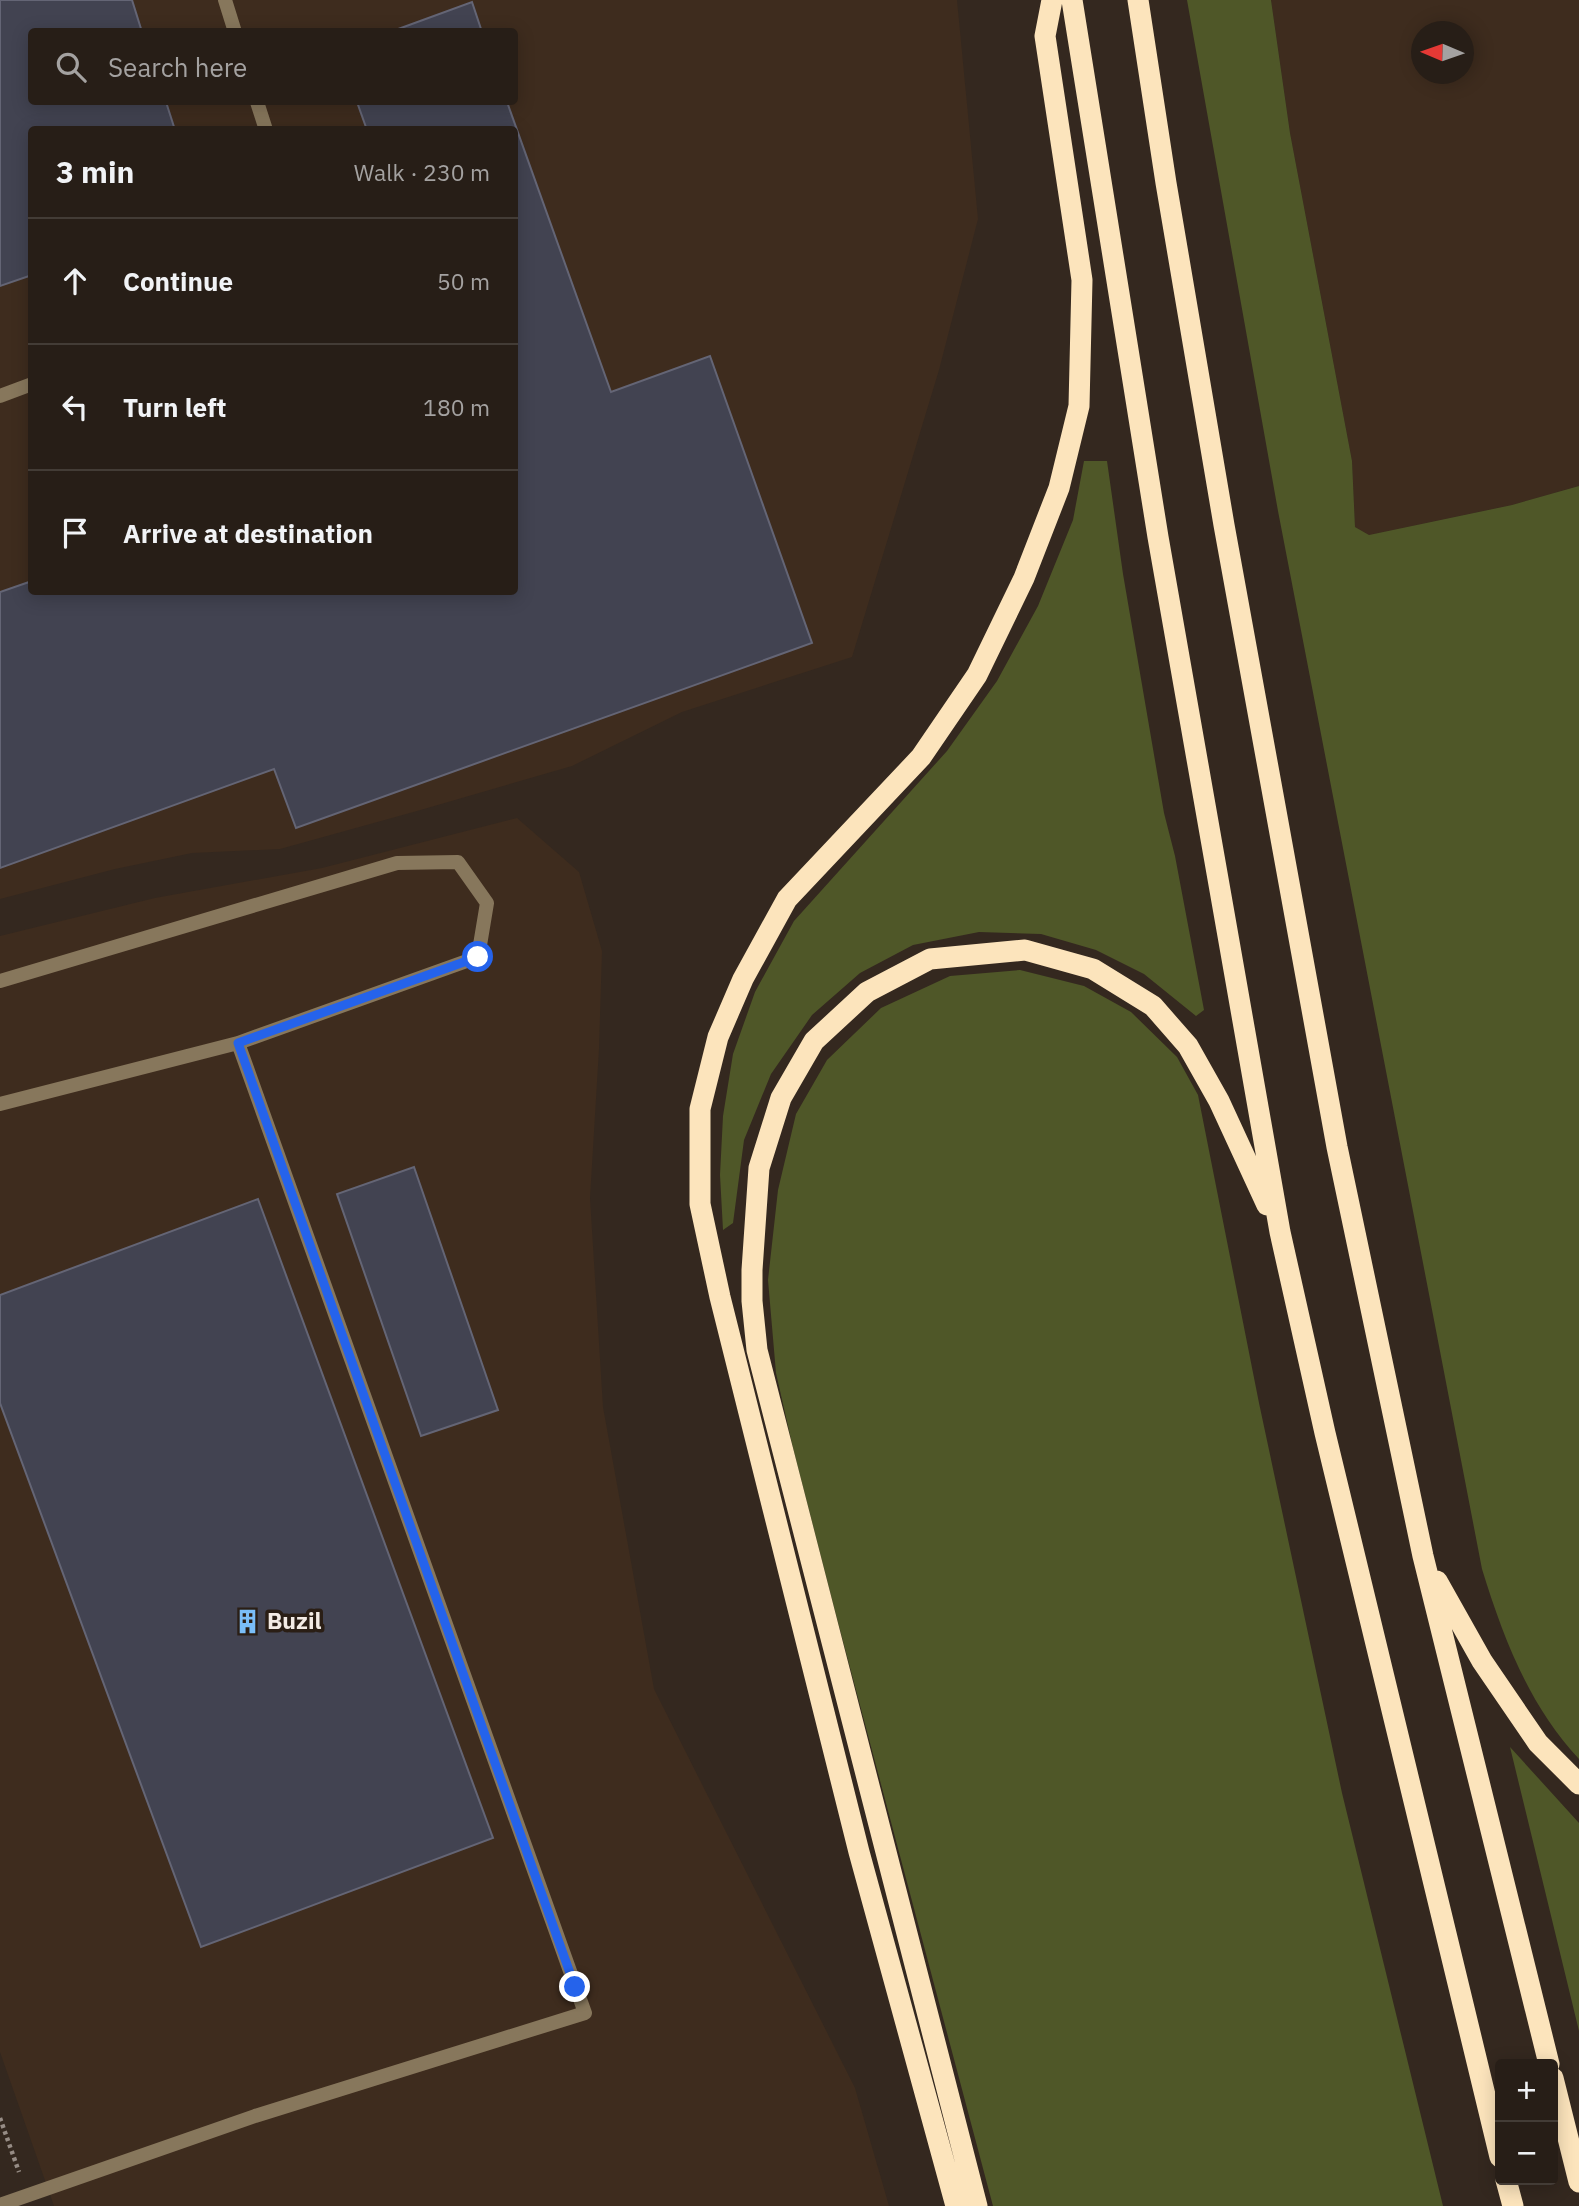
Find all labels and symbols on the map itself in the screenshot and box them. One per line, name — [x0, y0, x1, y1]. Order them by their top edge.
north arrow — [1411, 21, 1474, 84]
route start — [462, 941, 493, 972]
place label: Buzil — [267, 1605, 322, 1635]
building icon: Buzil — [233, 1607, 261, 1635]
route end — [559, 1971, 590, 2002]

